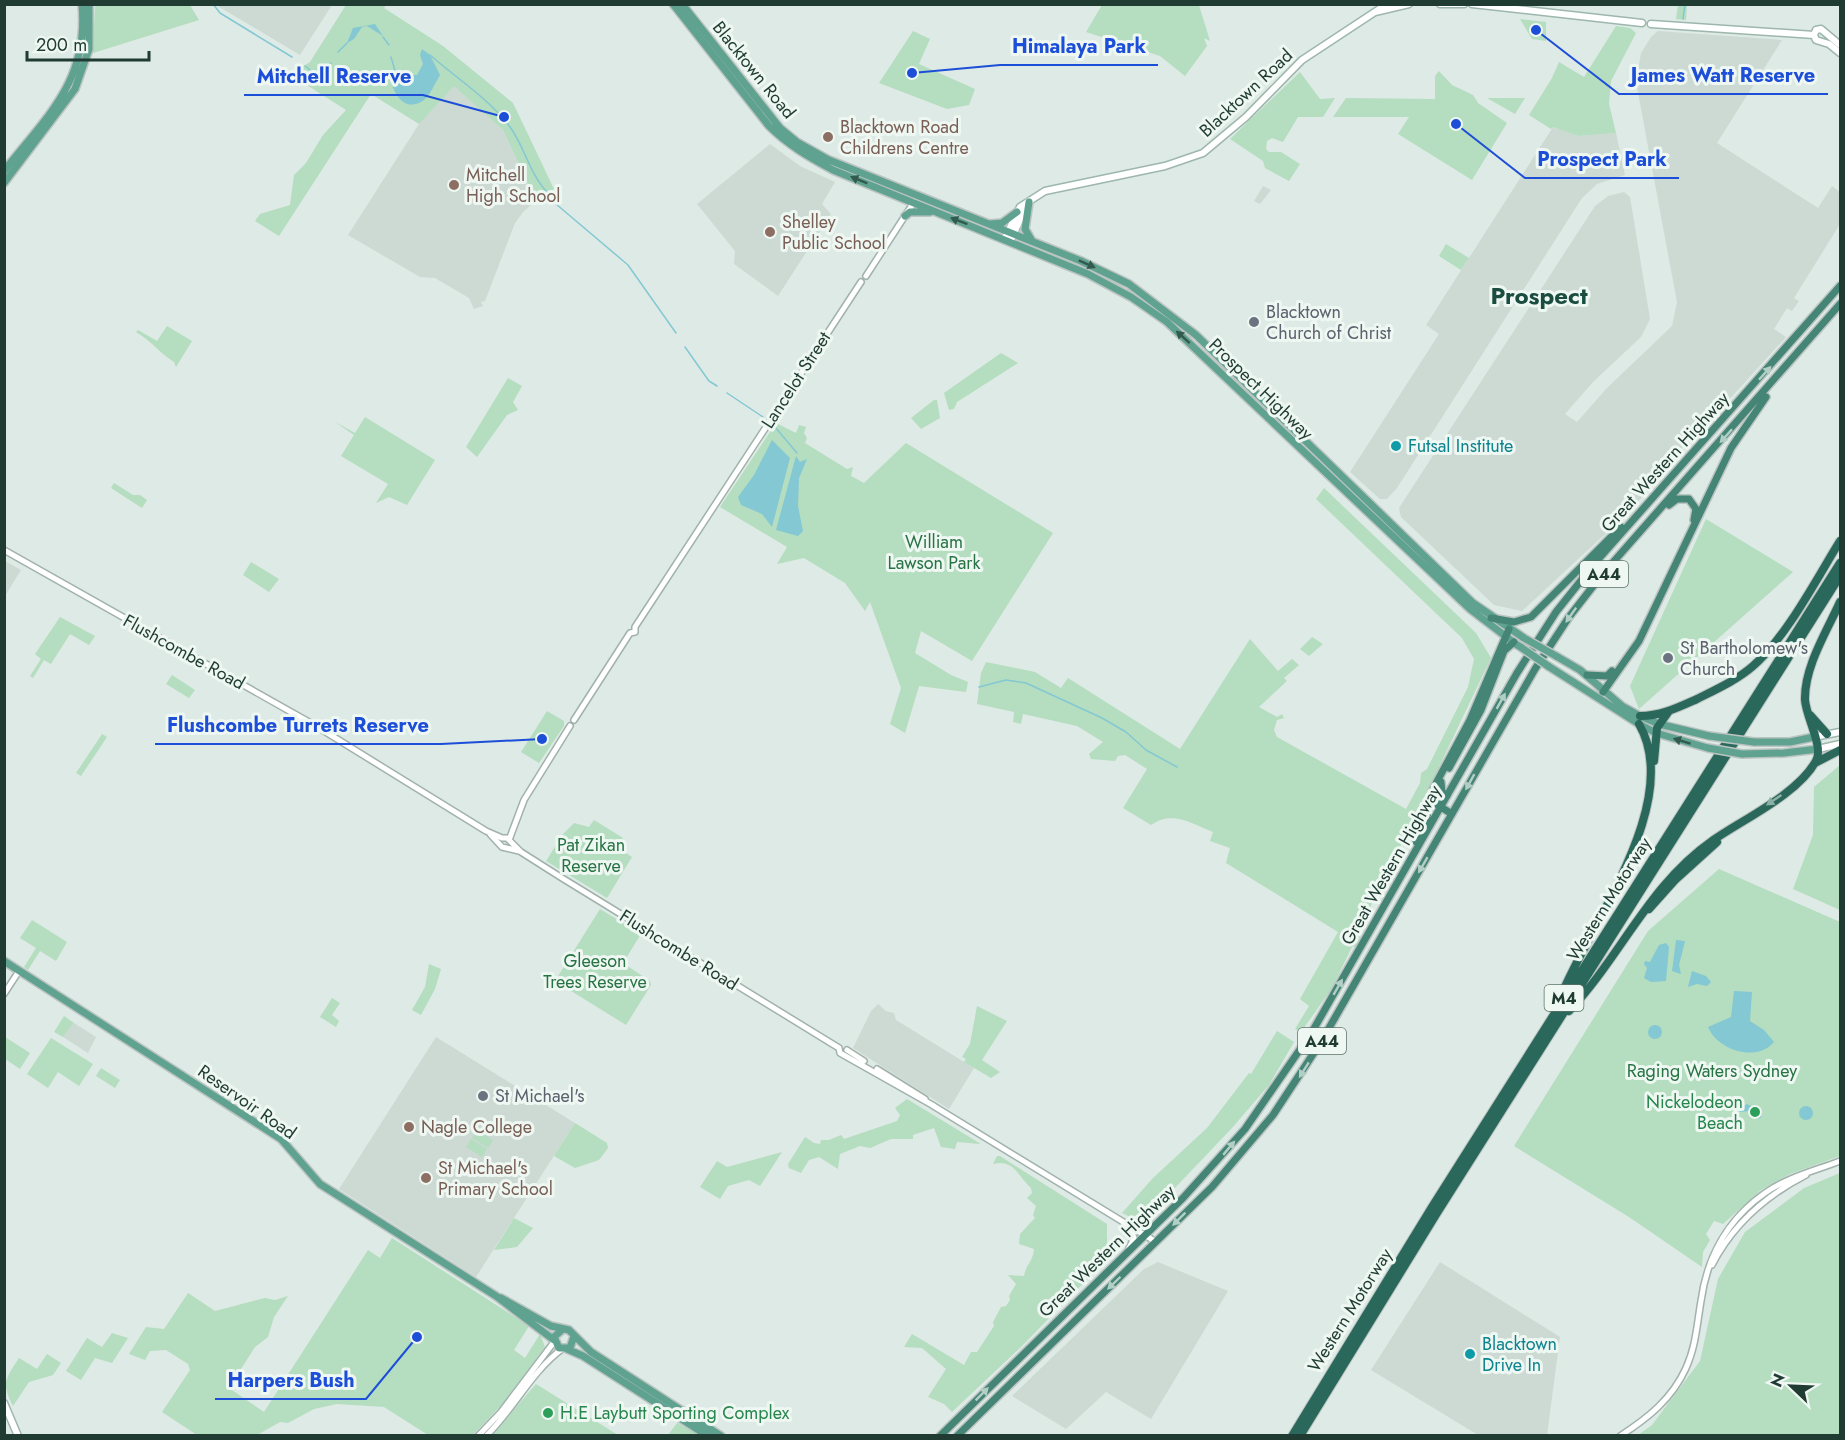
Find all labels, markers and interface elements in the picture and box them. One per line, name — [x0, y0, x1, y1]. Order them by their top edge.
street label: Blacktown Road — [706, 16, 802, 124]
scale bar — [27, 24, 148, 62]
callout: Himalaya Park — [1000, 27, 1158, 65]
text: 200 m — [36, 32, 87, 58]
text: Himalaya Park — [1012, 32, 1147, 61]
street label: Blacktown Road — [1194, 43, 1298, 143]
callout: James Watt Reserve — [1619, 56, 1828, 94]
callout: Mitchell Reserve — [244, 57, 423, 95]
text: James Watt Reserve — [1627, 61, 1815, 90]
text: Mitchell Reserve — [257, 62, 411, 91]
place label: Blacktown Road Childrens Centre — [840, 114, 969, 161]
marker: Blacktown Road Childrens Centre — [821, 130, 835, 144]
callout: Prospect Park — [1525, 140, 1679, 178]
text: Prospect Park — [1537, 145, 1667, 174]
place label: Mitchell High School — [466, 162, 560, 209]
one-way arrow — [850, 175, 868, 184]
marker: Mitchell High School — [447, 178, 461, 192]
place label: Shelley Public School — [782, 209, 886, 256]
one-way arrow — [949, 216, 967, 226]
marker: Shelley Public School — [763, 225, 777, 239]
one-way arrow — [1078, 259, 1096, 269]
district label: Prospect — [1490, 278, 1588, 313]
place label: Blacktown Church of Christ — [1266, 299, 1392, 346]
marker: Blacktown Church of Christ — [1247, 315, 1261, 329]
street label: Lancelot Street — [755, 326, 837, 434]
one-way arrow — [1175, 330, 1191, 343]
street label: Prospect Highway — [1203, 332, 1319, 446]
one-way arrow — [1758, 366, 1771, 381]
street label: Great Western Highway — [1595, 386, 1735, 538]
one-way arrow — [1720, 428, 1733, 443]
place label: Futsal Institute — [1408, 433, 1513, 459]
marker: Futsal Institute — [1389, 439, 1403, 453]
park label: William Lawson Park — [888, 529, 981, 576]
road number: A44 — [1580, 561, 1628, 587]
one-way arrow — [1565, 606, 1577, 622]
street label: Flushcombe Road — [118, 608, 250, 696]
place label: St Bartholomew's Church — [1680, 635, 1808, 682]
marker: St Bartholomew's Church — [1661, 651, 1675, 665]
one-way arrow — [1495, 693, 1505, 710]
callout: Flushcombe Turrets Reserve — [155, 706, 441, 744]
text: Flushcombe Turrets Reserve — [167, 711, 429, 740]
one-way arrow — [1673, 736, 1691, 745]
one-way arrow — [1465, 774, 1476, 790]
street label: Great Western Highway — [1335, 780, 1448, 950]
one-way arrow — [1767, 794, 1783, 806]
park label: Pat Zikan Reserve — [557, 832, 625, 879]
street label: Western Motorway — [1560, 832, 1658, 966]
one-way arrow — [1418, 857, 1429, 873]
street label: Flushcombe Road — [615, 903, 743, 997]
park label: Gleeson Trees Reserve — [543, 948, 647, 995]
one-way arrow — [1333, 979, 1344, 995]
road number: M4 — [1544, 985, 1584, 1011]
road number: A44 — [1298, 1028, 1346, 1054]
street label: Reservoir Road — [192, 1058, 302, 1146]
park label: Raging Waters Sydney — [1627, 1058, 1797, 1084]
one-way arrow — [1298, 1062, 1309, 1078]
place label: St Michael's — [495, 1083, 585, 1109]
marker: St Michael's — [476, 1089, 490, 1103]
place label: Nickelodeon Beach — [1646, 1089, 1743, 1136]
marker: Nickelodeon Beach — [1748, 1105, 1762, 1119]
place label: Nagle College — [421, 1114, 532, 1140]
marker: Nagle College — [402, 1120, 416, 1134]
one-way arrow — [1223, 1140, 1236, 1156]
place label: St Michael's Primary School — [438, 1155, 553, 1202]
marker: St Michael's Primary School — [419, 1171, 433, 1185]
street label: Great Western Highway — [1033, 1179, 1181, 1323]
one-way arrow — [1173, 1212, 1187, 1226]
street label: Western Motorway — [1301, 1243, 1399, 1377]
one-way arrow — [1106, 1276, 1121, 1290]
place label: Blacktown Drive In — [1482, 1331, 1557, 1378]
marker: Blacktown Drive In — [1463, 1347, 1477, 1361]
north arrow — [1761, 1356, 1821, 1416]
callout: Harpers Bush — [215, 1361, 366, 1399]
text: Harpers Bush — [227, 1366, 355, 1395]
text: N — [1765, 1370, 1791, 1391]
one-way arrow — [974, 1388, 988, 1402]
place label: H.E Laybutt Sporting Complex — [560, 1400, 790, 1426]
marker: H.E Laybutt Sporting Complex — [541, 1406, 555, 1420]

